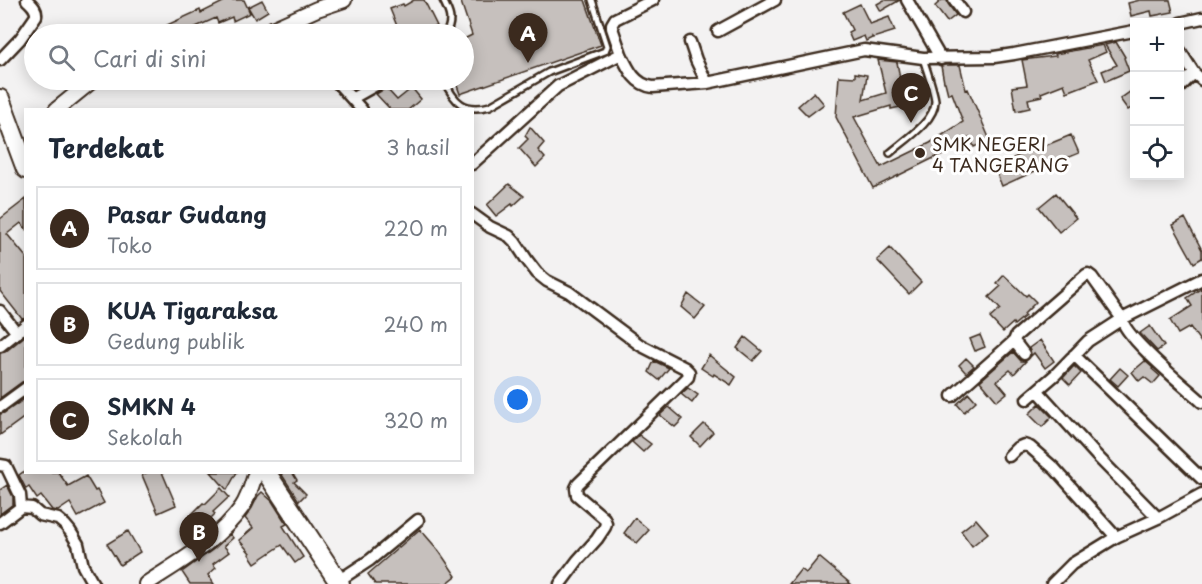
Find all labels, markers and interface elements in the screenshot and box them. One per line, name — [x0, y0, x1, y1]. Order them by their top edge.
pin: A — [508, 14, 548, 63]
map controls — [1130, 18, 1184, 180]
button: + — [1130, 18, 1184, 72]
search box — [24, 24, 474, 90]
icon: search — [45, 41, 78, 74]
text: Cari di sini — [93, 41, 206, 74]
button: − — [1130, 72, 1184, 126]
pin: C — [892, 74, 930, 123]
button: locate — [1130, 126, 1184, 180]
text: Terdekat — [48, 128, 165, 167]
place label: SMK NEGERI 4 TANGERANG — [932, 130, 1070, 178]
text: 3 hasil — [386, 132, 450, 162]
marker: SMK NEGERI 4 TANGERANG — [913, 146, 927, 160]
text: Pasar Gudang — [107, 197, 267, 230]
text: A — [62, 213, 77, 243]
text: 220 m — [384, 213, 448, 243]
text: Toko — [107, 230, 152, 260]
text: KUA Tigaraksa — [107, 293, 278, 326]
text: B — [63, 309, 76, 339]
text: 240 m — [383, 309, 448, 339]
text: Gedung publik — [107, 326, 245, 356]
your location — [503, 385, 532, 414]
text: SMKN 4 — [107, 389, 196, 422]
text: C — [62, 405, 77, 435]
text: 320 m — [384, 405, 448, 435]
text: Sekolah — [107, 422, 183, 452]
pin: B — [180, 512, 218, 562]

